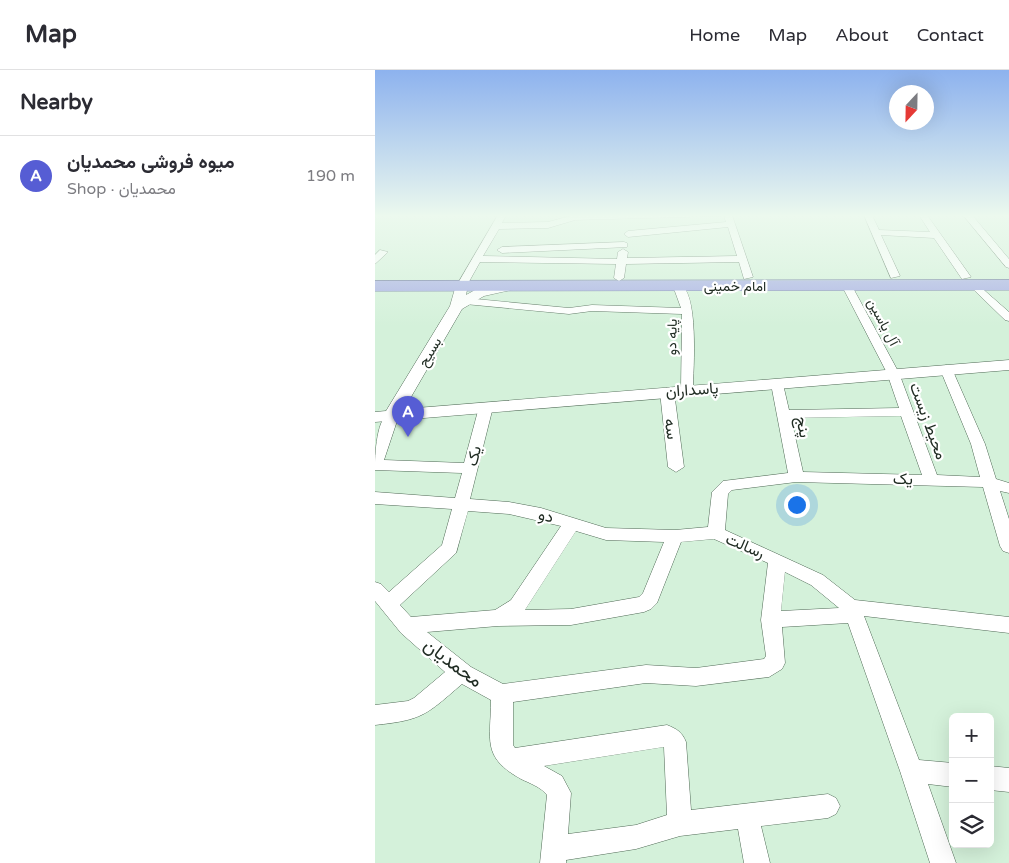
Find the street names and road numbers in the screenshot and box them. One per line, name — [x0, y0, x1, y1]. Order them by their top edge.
street label: امام خمینی — [704, 278, 766, 295]
street label: آل یاسین — [863, 295, 903, 351]
street label: پایه دو — [663, 319, 682, 355]
street label: بسیح — [415, 334, 447, 371]
street label: پاسداران — [665, 378, 719, 403]
street label: محیط زیست — [905, 380, 951, 462]
street label: پنج — [790, 415, 815, 440]
street label: سه — [660, 417, 682, 441]
street label: یک — [462, 444, 486, 468]
street label: یک — [893, 469, 913, 489]
street label: دو — [536, 504, 556, 528]
street label: رسالت — [722, 529, 768, 563]
street label: محمدیان — [419, 634, 487, 692]

